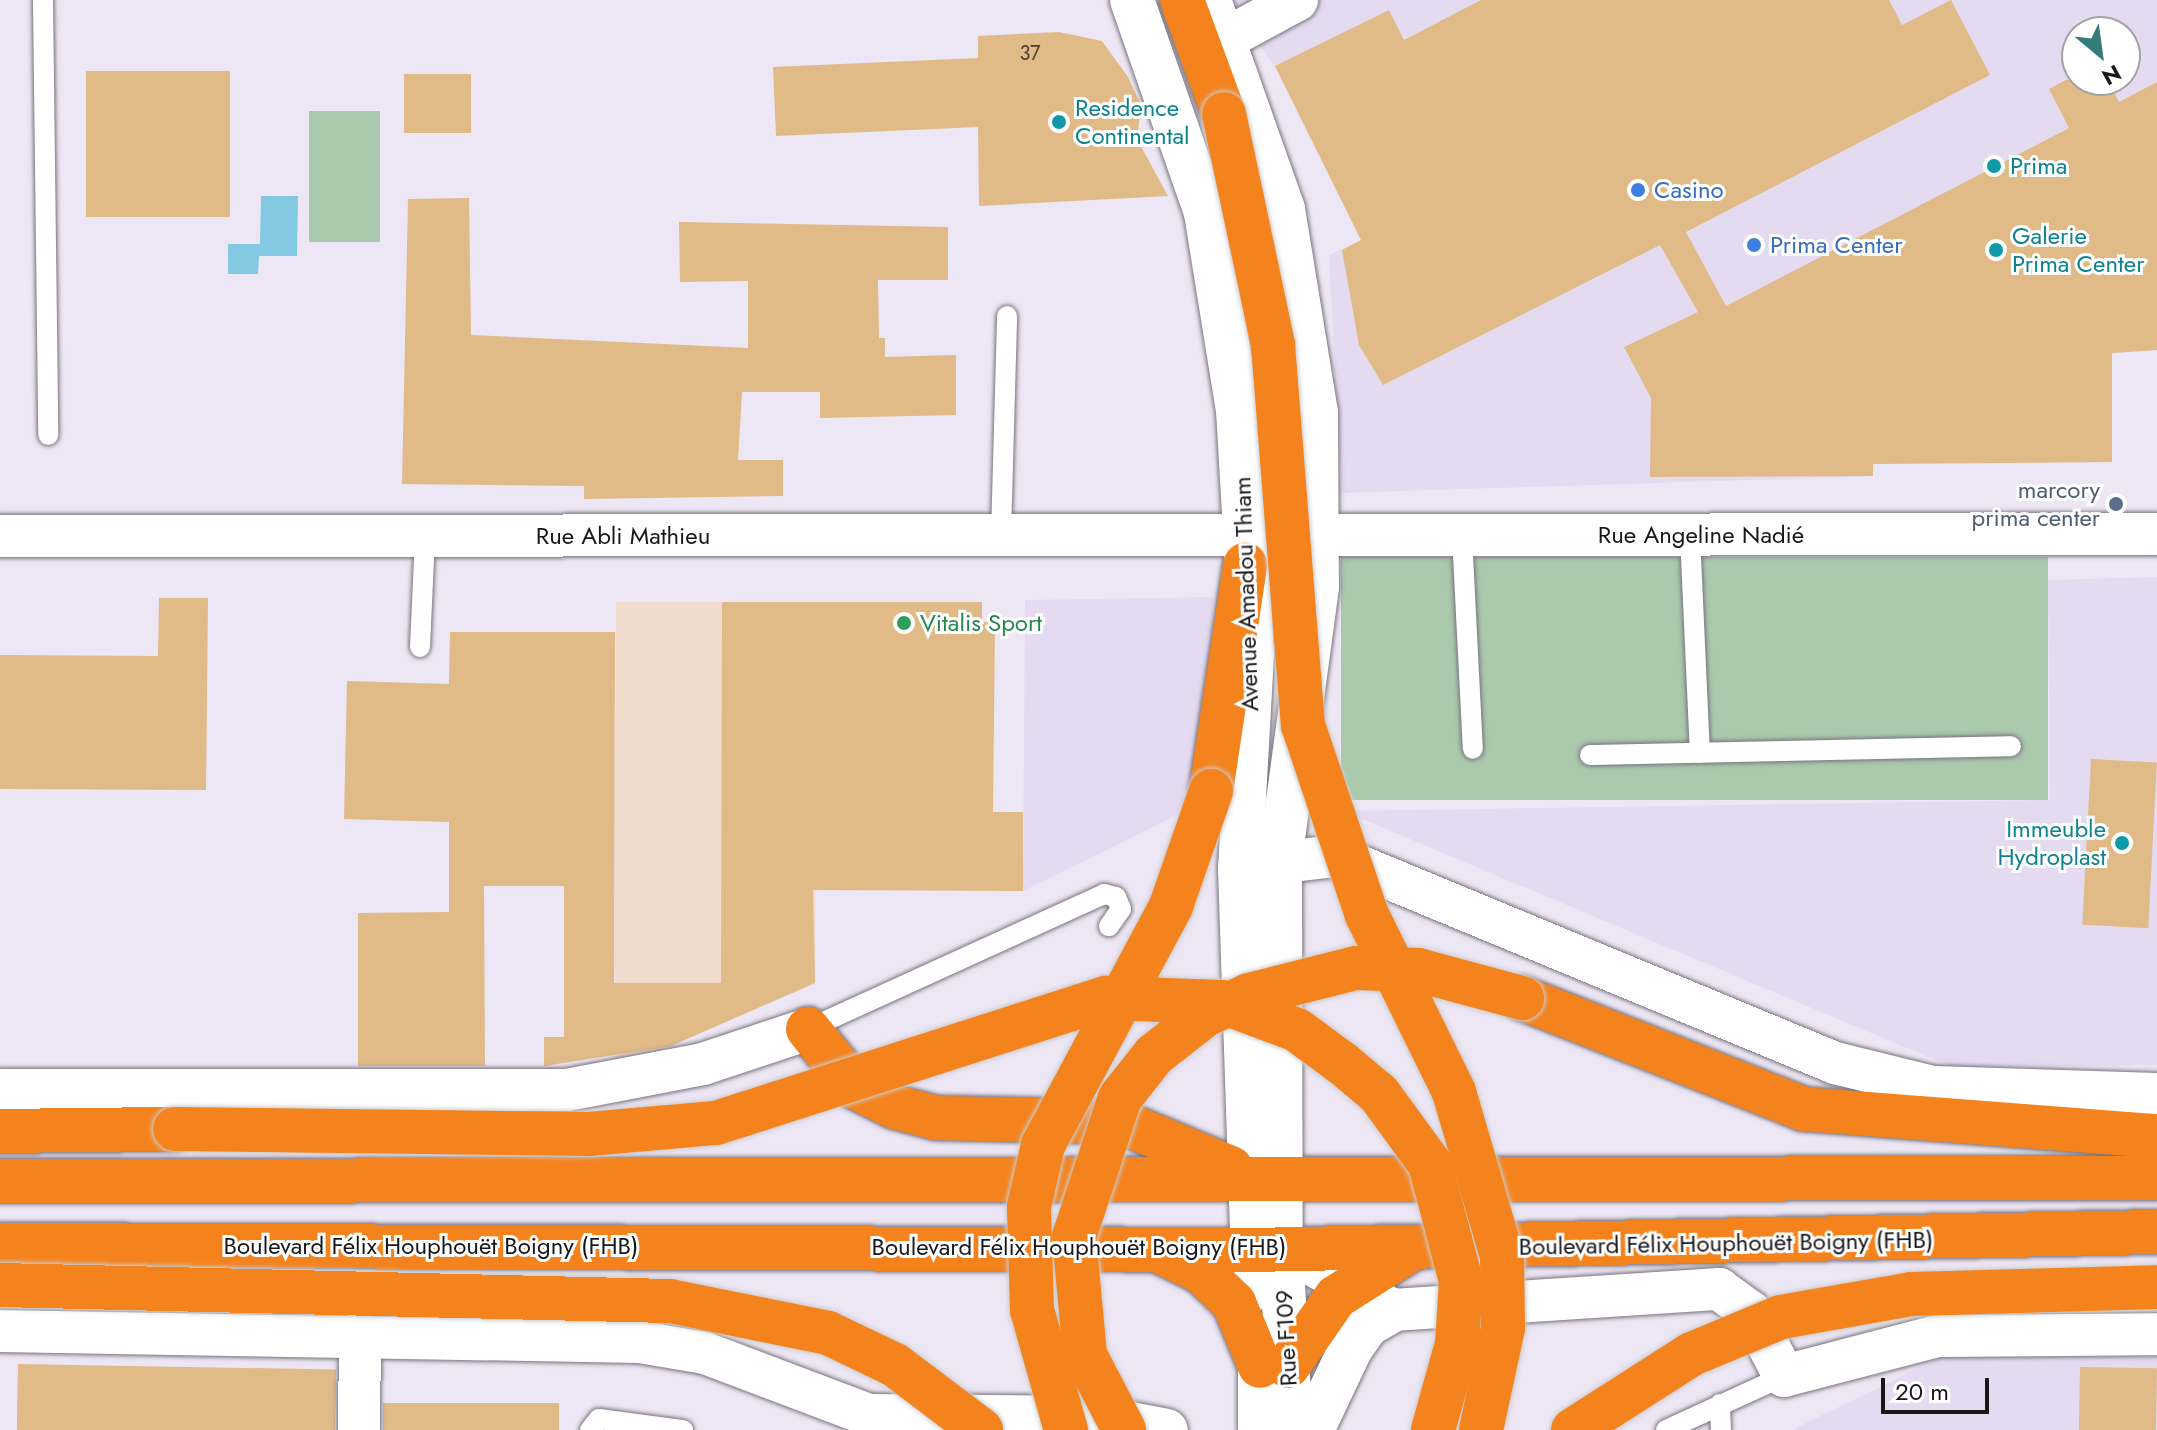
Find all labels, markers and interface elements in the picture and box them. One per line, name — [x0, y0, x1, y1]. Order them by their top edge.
north arrow — [2061, 16, 2141, 96]
house number: 37 — [1019, 41, 1041, 65]
text: N — [2096, 57, 2127, 93]
place label: Residence Continental — [1075, 94, 1190, 150]
marker: Residence Continental — [1050, 113, 1068, 131]
place label: Prima — [2010, 152, 2067, 180]
marker: Prima — [1985, 157, 2003, 175]
place label: Casino — [1654, 176, 1724, 204]
marker: Casino — [1629, 181, 1647, 199]
place label: Galerie Prima Center — [2012, 222, 2144, 278]
place label: Prima Center — [1770, 231, 1902, 259]
marker: Prima Center — [1745, 236, 1763, 254]
marker: Galerie Prima Center — [1987, 241, 2005, 259]
street label: Avenue Amadou Thiam — [1228, 476, 1264, 712]
place label: marcory prima center — [1972, 476, 2100, 532]
marker: marcory prima center — [2107, 495, 2125, 513]
street label: Rue Angeline Nadié — [1598, 521, 1804, 549]
street label: Rue Abli Mathieu — [536, 522, 710, 550]
place label: Vitalis Sport — [920, 609, 1042, 637]
marker: Vitalis Sport — [895, 614, 913, 632]
place label: Immeuble Hydroplast — [1997, 815, 2106, 871]
marker: Immeuble Hydroplast — [2113, 834, 2131, 852]
street label: Boulevard Félix Houphouët Boigny (FHB) — [1518, 1225, 1934, 1261]
street label: Boulevard Félix Houphouët Boigny (FHB) — [224, 1232, 638, 1260]
street label: Boulevard Félix Houphouët Boigny (FHB) — [872, 1233, 1286, 1261]
street label: Rue F109 — [1269, 1289, 1303, 1387]
scale bar — [1885, 1362, 1993, 1412]
text: 20 m — [1895, 1374, 1949, 1409]

